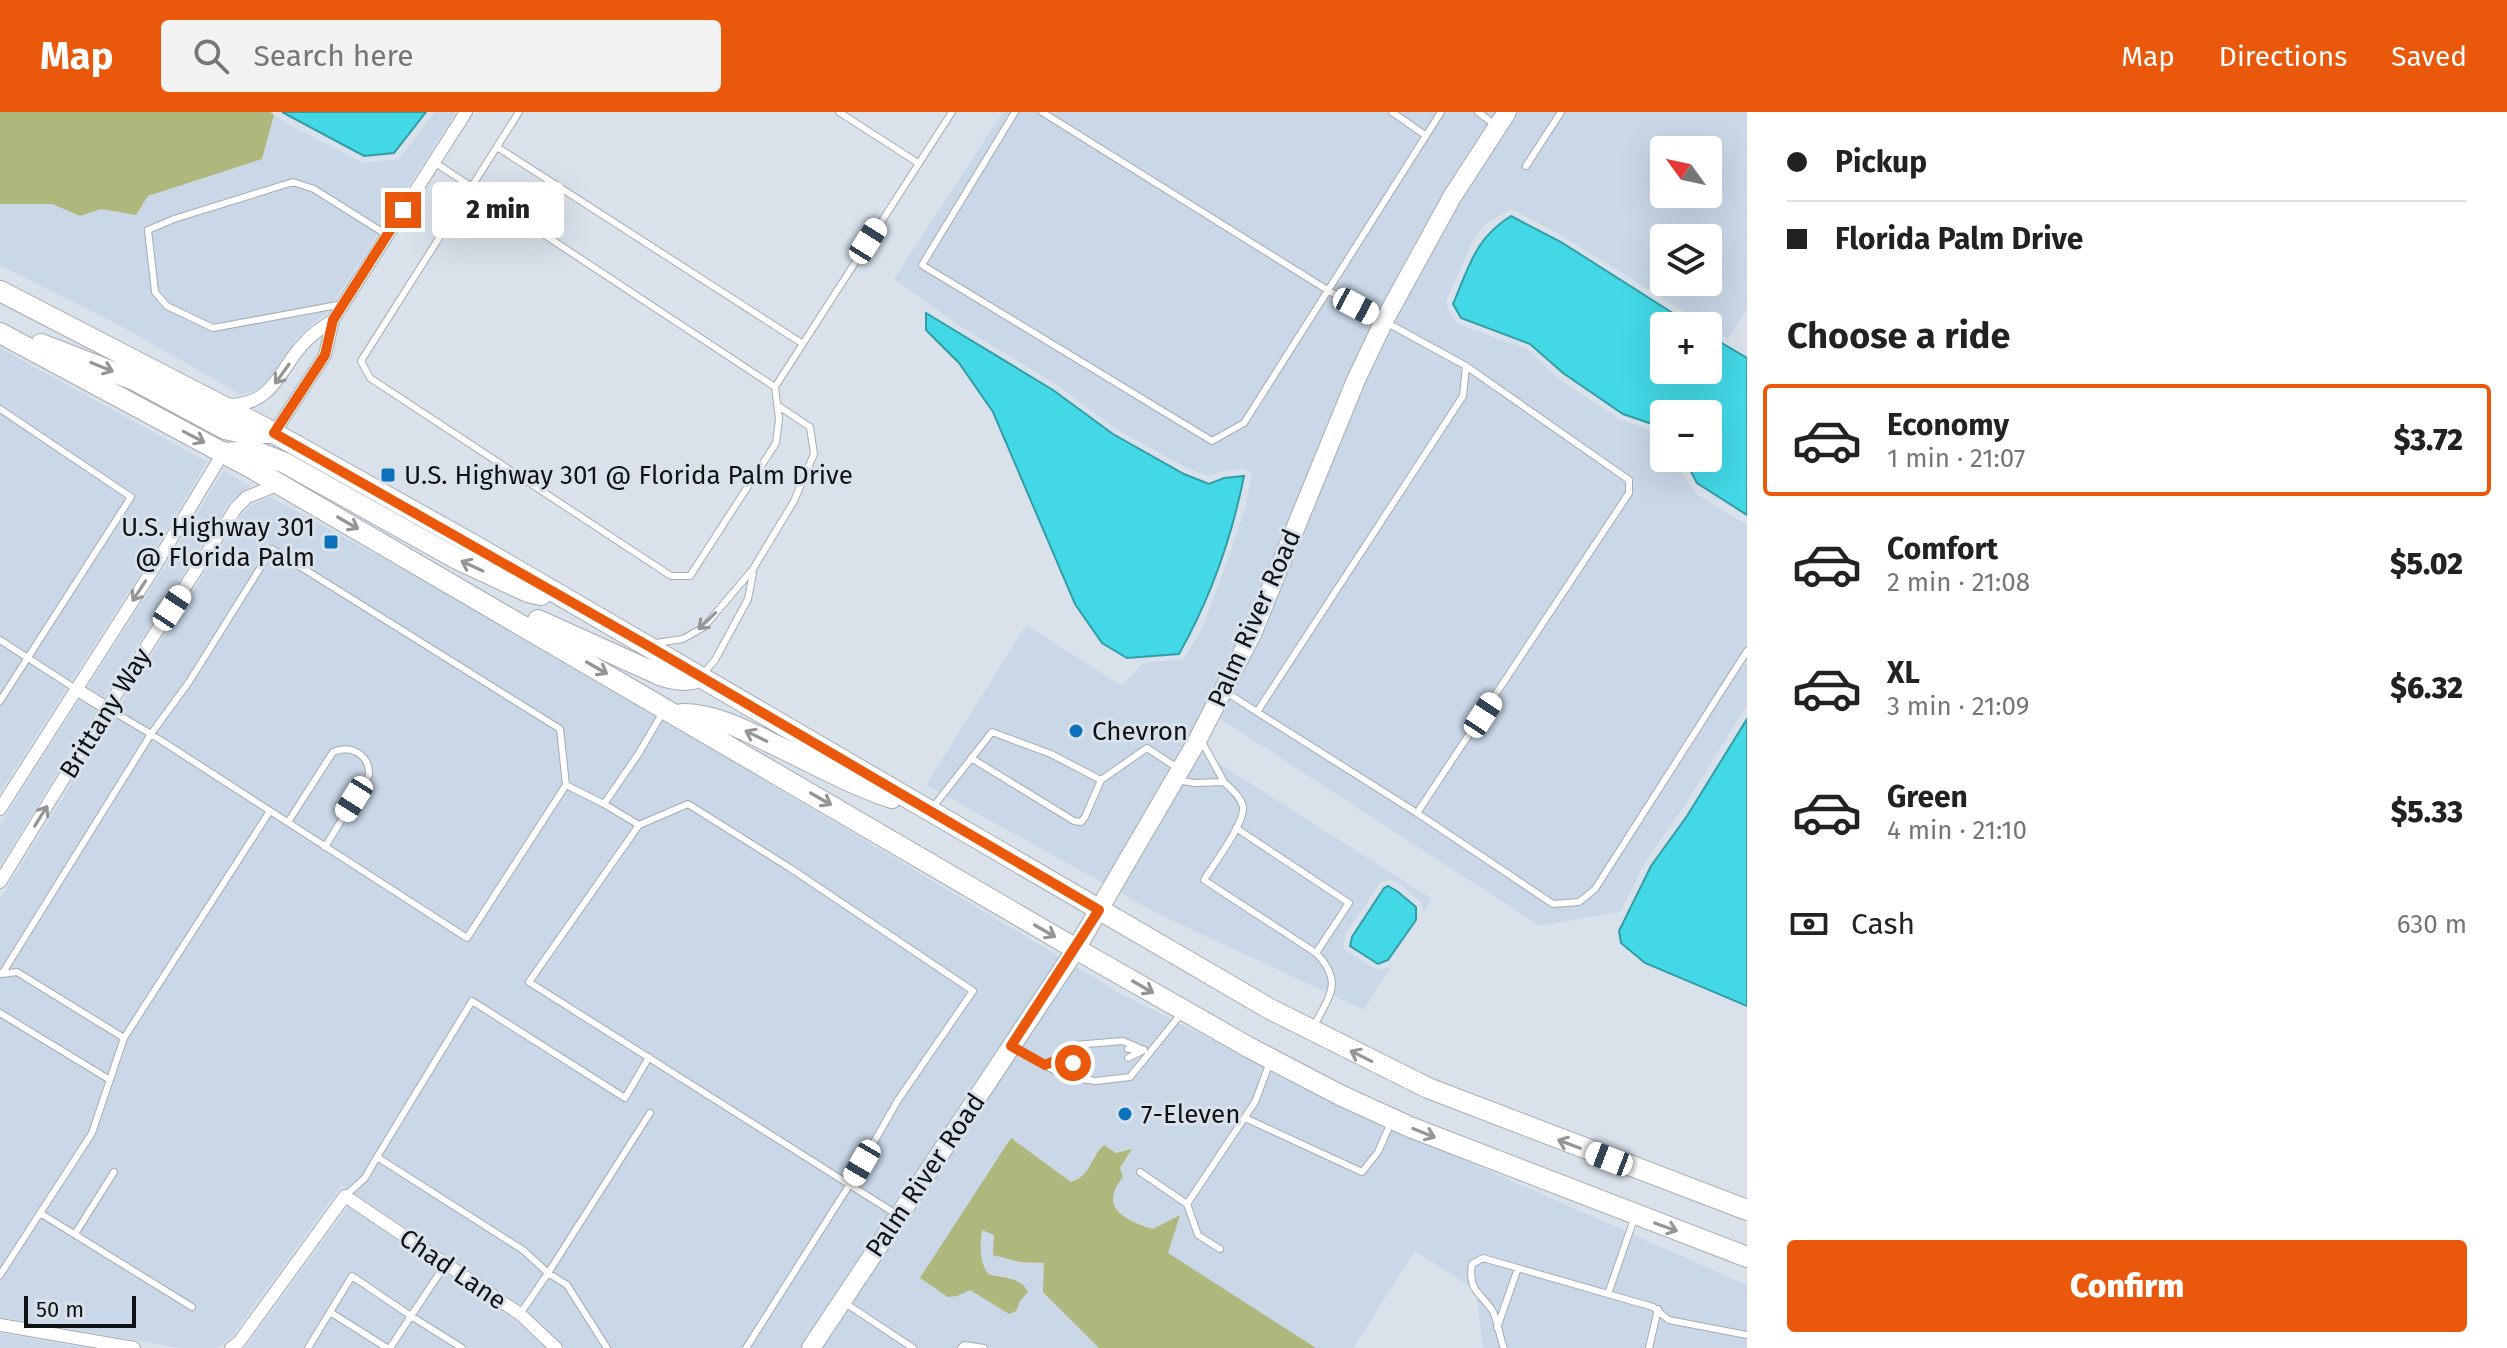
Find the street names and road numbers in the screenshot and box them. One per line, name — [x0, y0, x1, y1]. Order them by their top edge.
street label: Palm River Road — [1201, 525, 1307, 712]
street label: Brittany Way — [53, 642, 158, 784]
street label: Palm River Road — [859, 1087, 992, 1263]
street label: Chad Lane — [393, 1222, 512, 1316]

